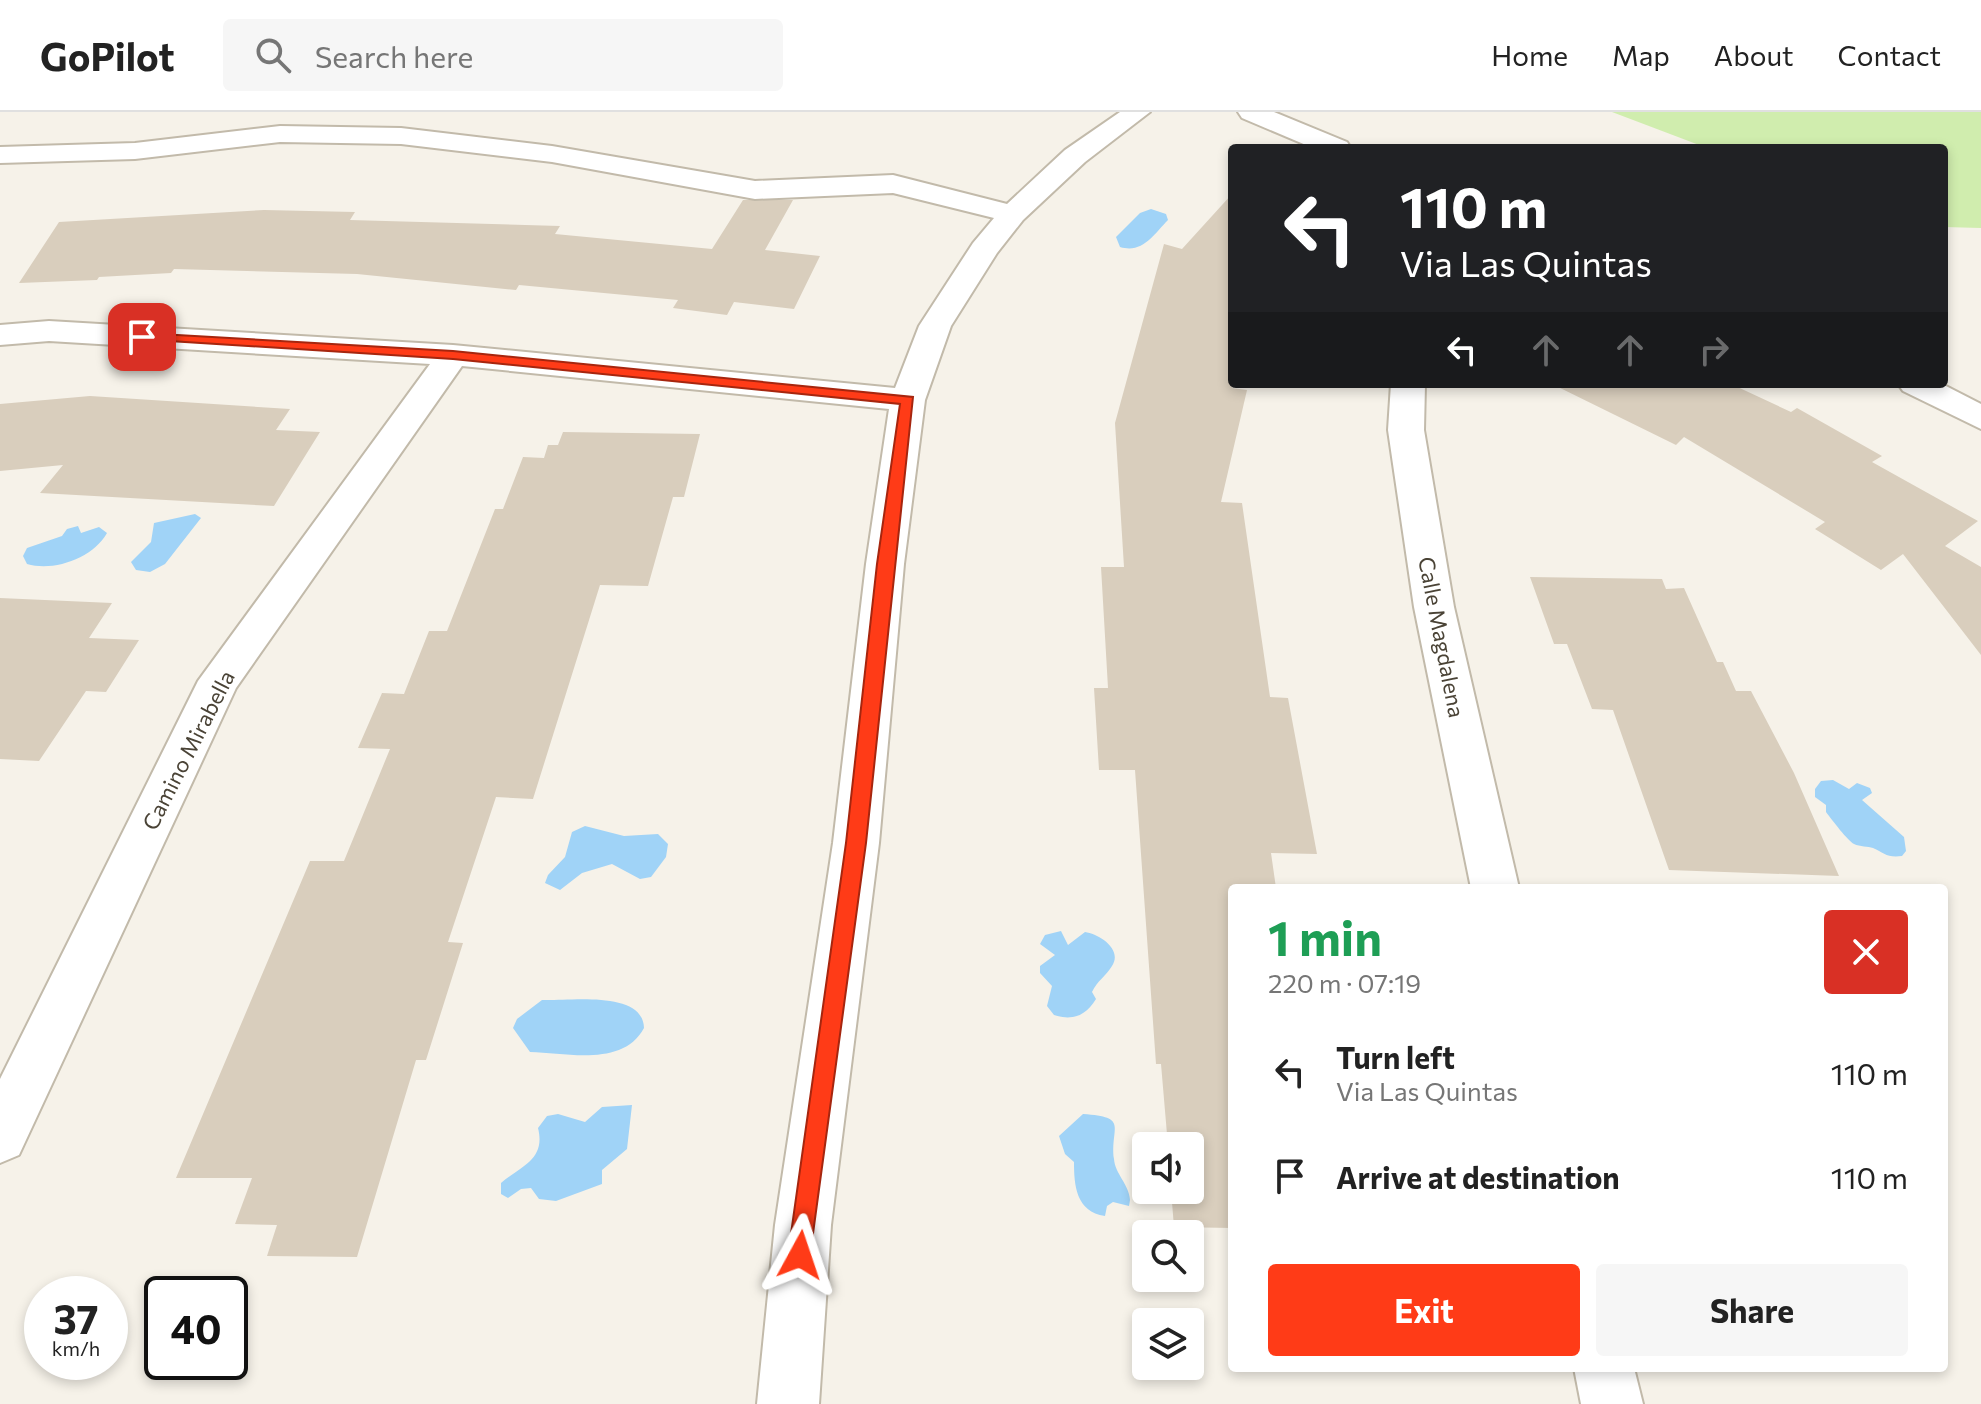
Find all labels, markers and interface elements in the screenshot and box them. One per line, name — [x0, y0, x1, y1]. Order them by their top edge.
search box — [223, 19, 783, 91]
text: GoPilot — [40, 32, 175, 79]
icon: search — [251, 33, 295, 77]
text: Search here — [315, 37, 473, 74]
text: Home — [1491, 38, 1568, 72]
text: Map — [1612, 38, 1670, 72]
text: About — [1714, 38, 1794, 72]
text: Contact — [1838, 38, 1941, 72]
text: 110 m — [1400, 171, 1547, 240]
icon: left — [1268, 176, 1372, 280]
text: Via Las Quintas — [1400, 240, 1652, 284]
pin — [108, 303, 176, 371]
icon: arrive — [120, 315, 164, 359]
icon: left — [1440, 328, 1484, 372]
icon: ahead — [1524, 328, 1568, 372]
icon: ahead — [1608, 328, 1652, 372]
icon: right — [1692, 328, 1736, 372]
street label: Calle Magdalena — [1413, 554, 1471, 720]
street label: Camino Mirabella — [136, 666, 240, 834]
text: 1 min — [1268, 907, 1382, 966]
button: close — [1824, 910, 1908, 994]
text: 220 m · 07:19 — [1268, 967, 1421, 998]
text: Turn left — [1336, 1038, 1455, 1075]
icon: left — [1268, 1050, 1312, 1094]
text: 110 m — [1831, 1054, 1908, 1091]
text: Via Las Quintas — [1336, 1075, 1518, 1106]
map controls — [1132, 1132, 1204, 1380]
button: sound — [1132, 1132, 1204, 1204]
icon: arrive — [1268, 1154, 1312, 1198]
text: Arrive at destination — [1336, 1158, 1620, 1195]
text: 110 m — [1831, 1158, 1908, 1195]
position arrow — [758, 1213, 842, 1297]
button: search — [1132, 1220, 1204, 1292]
button: Exit — [1268, 1264, 1580, 1356]
button: Share — [1596, 1264, 1908, 1356]
speed limit sign: 40 — [144, 1276, 248, 1380]
text: 37 — [54, 1293, 98, 1342]
button: layers — [1132, 1308, 1204, 1380]
text: km/h — [52, 1336, 100, 1360]

